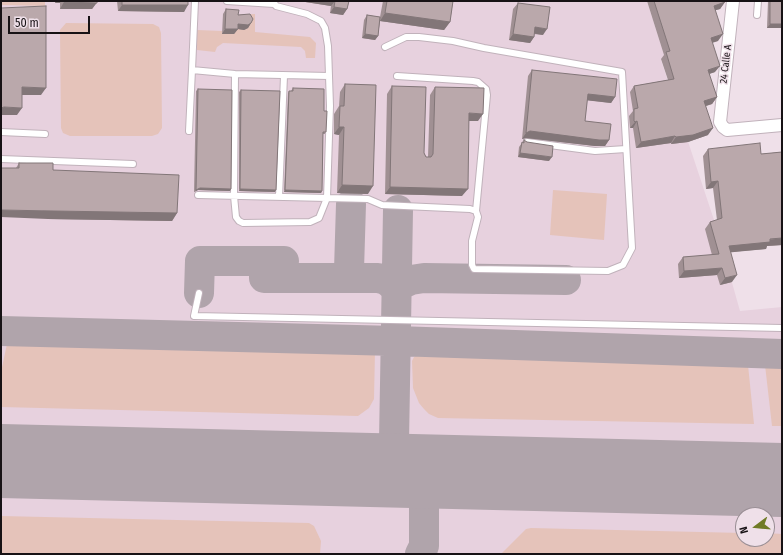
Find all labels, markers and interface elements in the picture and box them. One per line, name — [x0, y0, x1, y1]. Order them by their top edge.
scale bar — [10, 8, 92, 34]
text: 50 m — [15, 16, 39, 30]
street label: 24 Calle A — [718, 44, 734, 84]
north arrow — [735, 507, 775, 547]
text: N — [737, 525, 751, 535]

